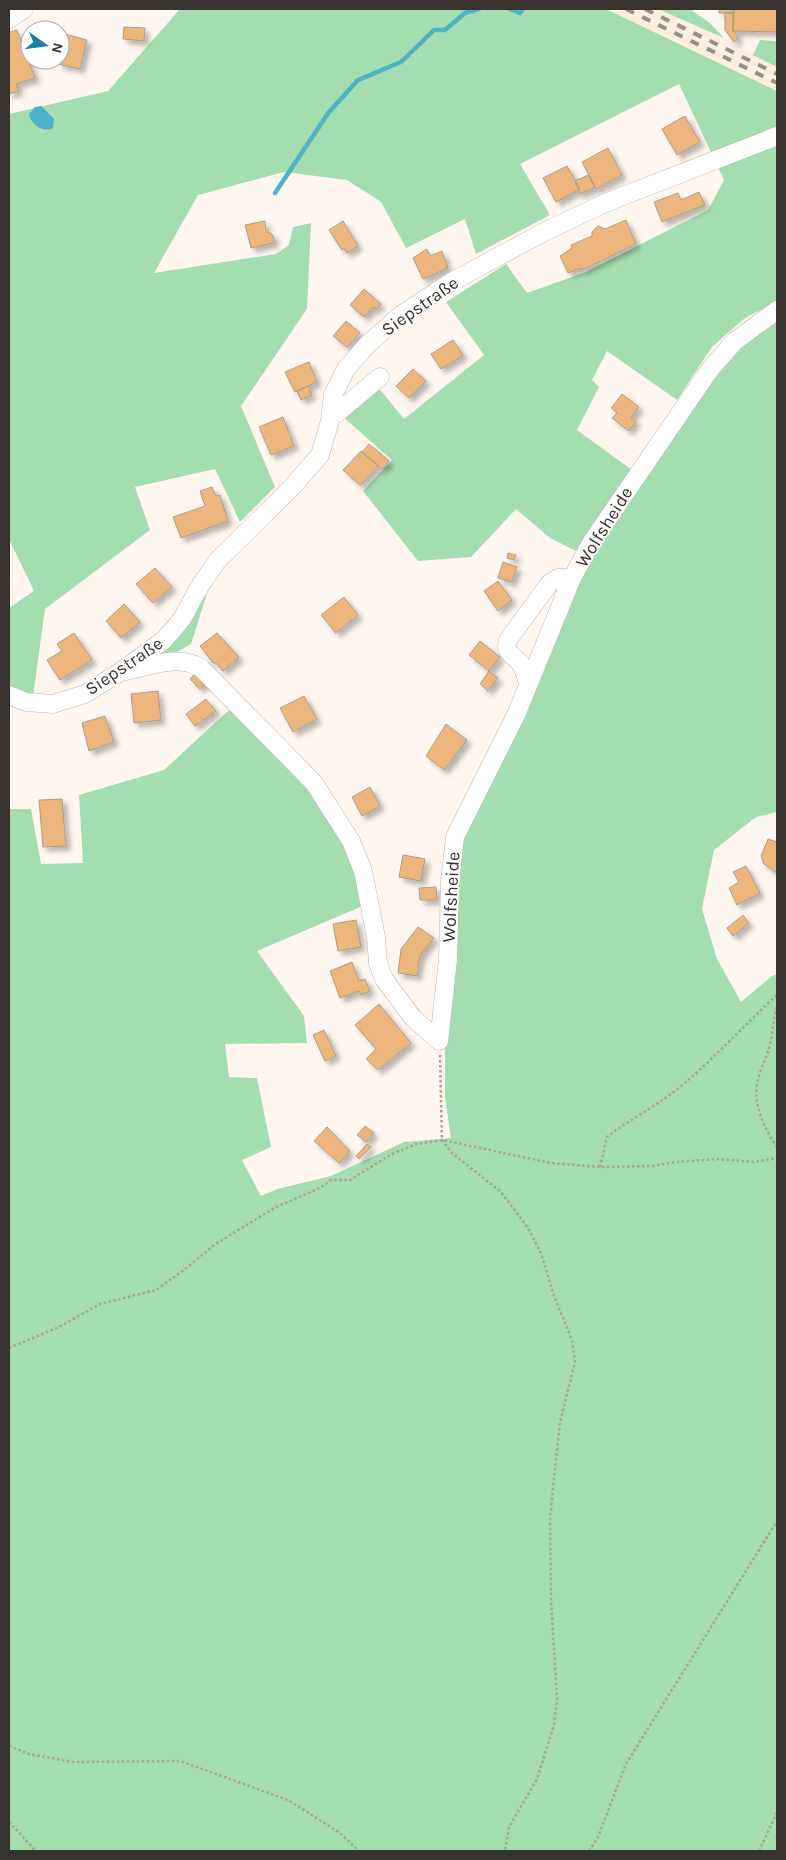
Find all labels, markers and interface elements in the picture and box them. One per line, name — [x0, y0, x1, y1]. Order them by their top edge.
north arrow — [20, 20, 70, 70]
text: N — [48, 41, 67, 55]
street label: Siepstraße — [377, 271, 463, 341]
street label: Wolfsheide — [571, 483, 637, 571]
street label: Siepstraße — [81, 632, 167, 700]
street label: Wolfsheide — [438, 851, 464, 943]

